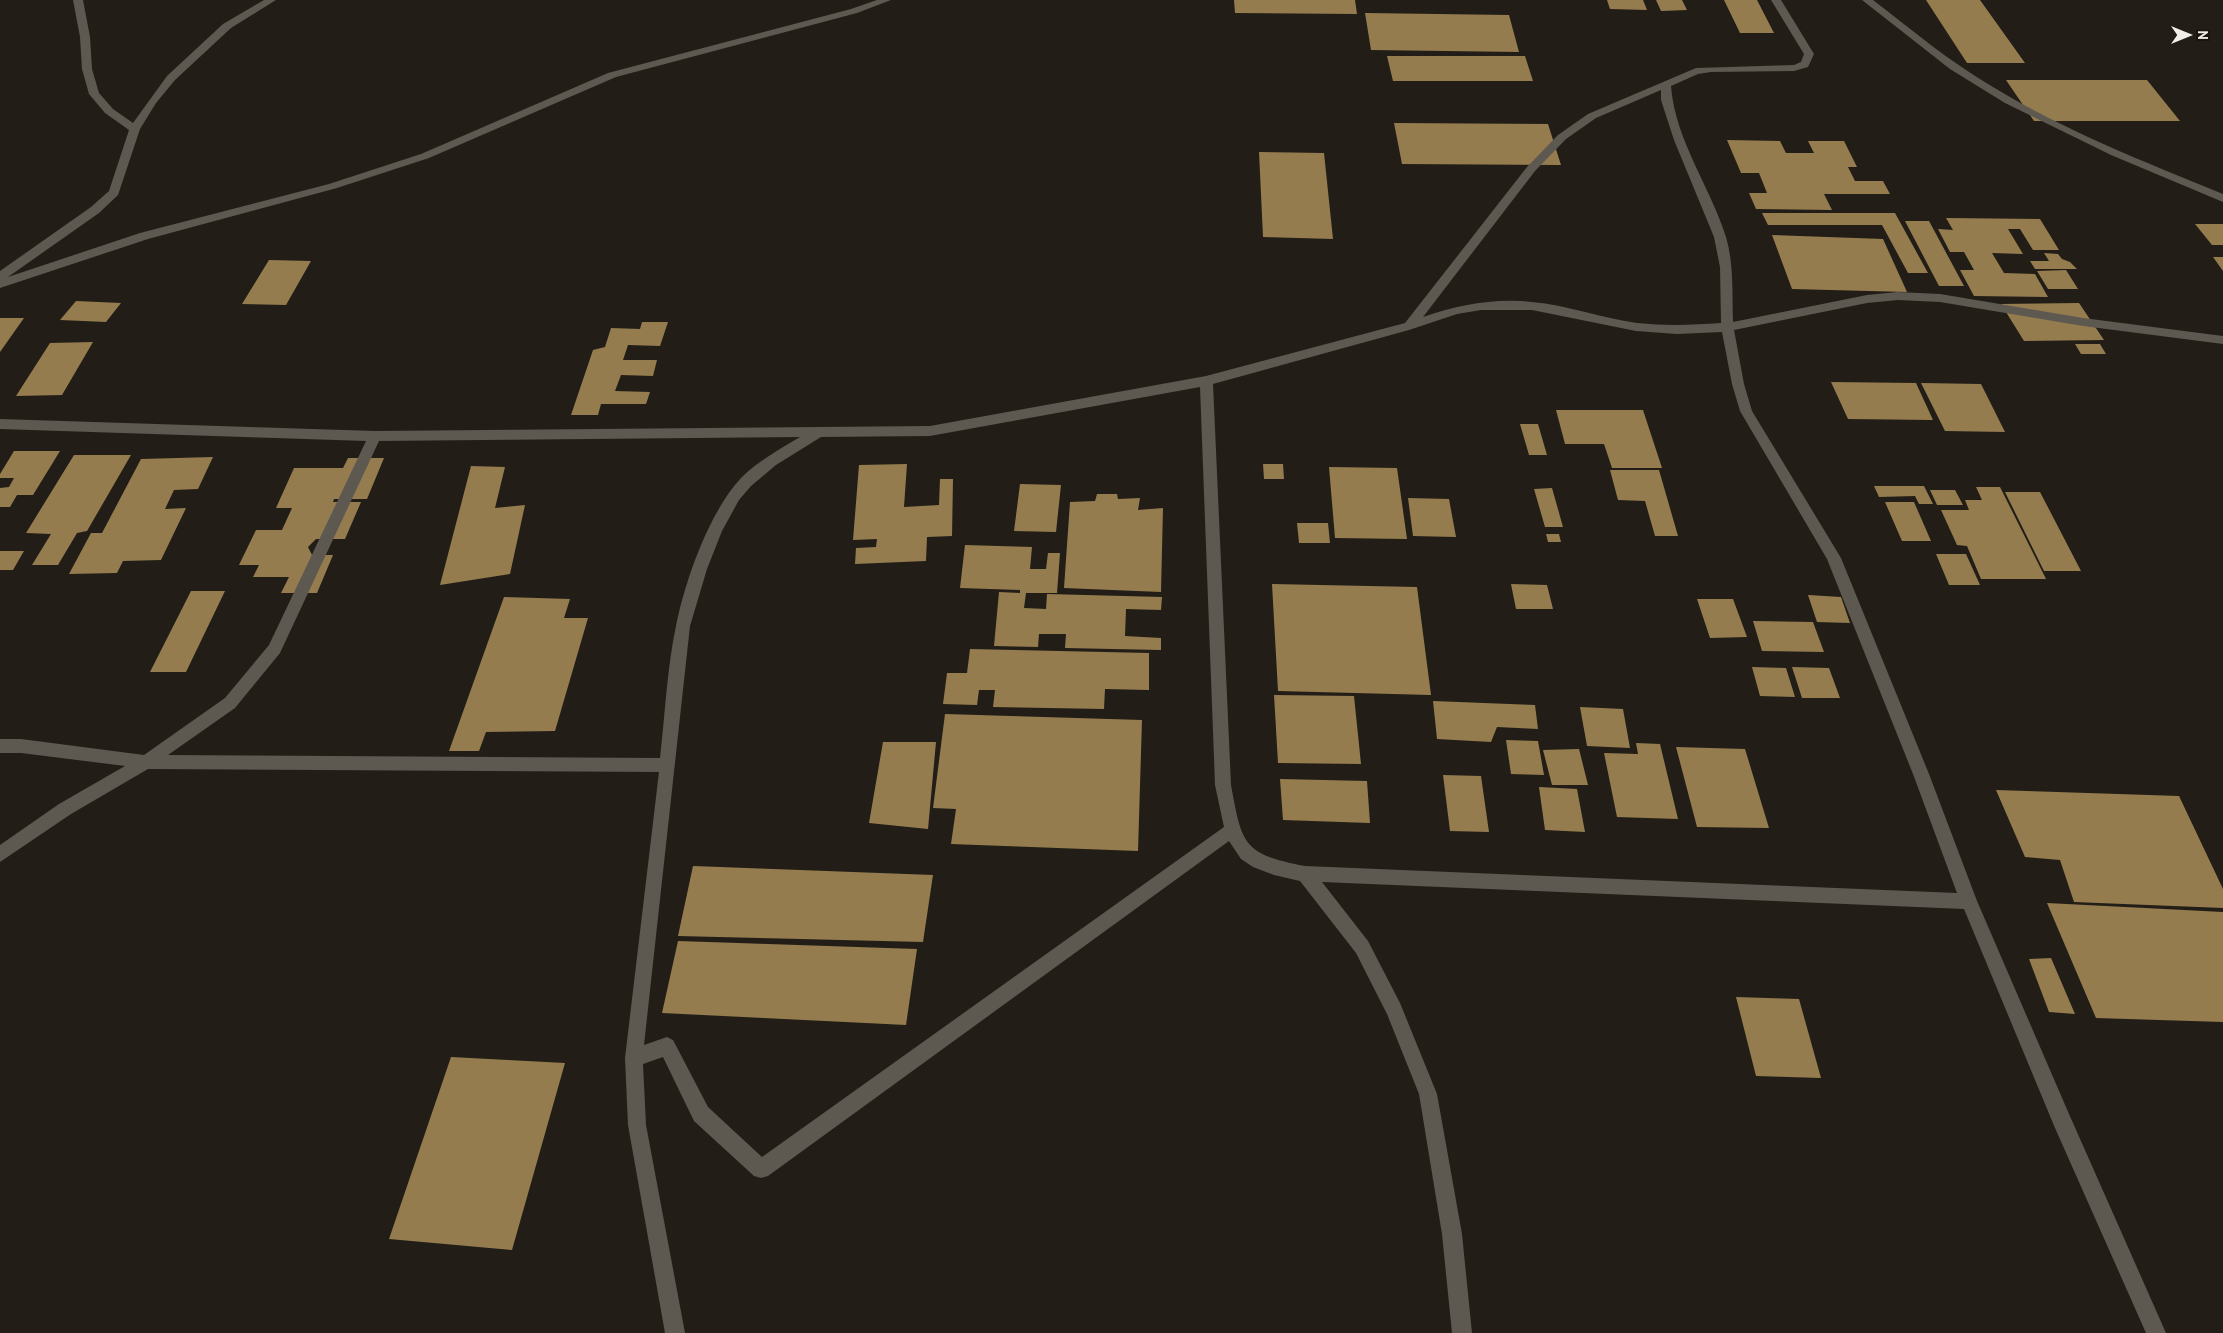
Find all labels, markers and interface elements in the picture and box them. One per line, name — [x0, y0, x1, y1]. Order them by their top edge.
north arrow — [2163, 10, 2213, 60]
text: N — [2194, 30, 2212, 40]

